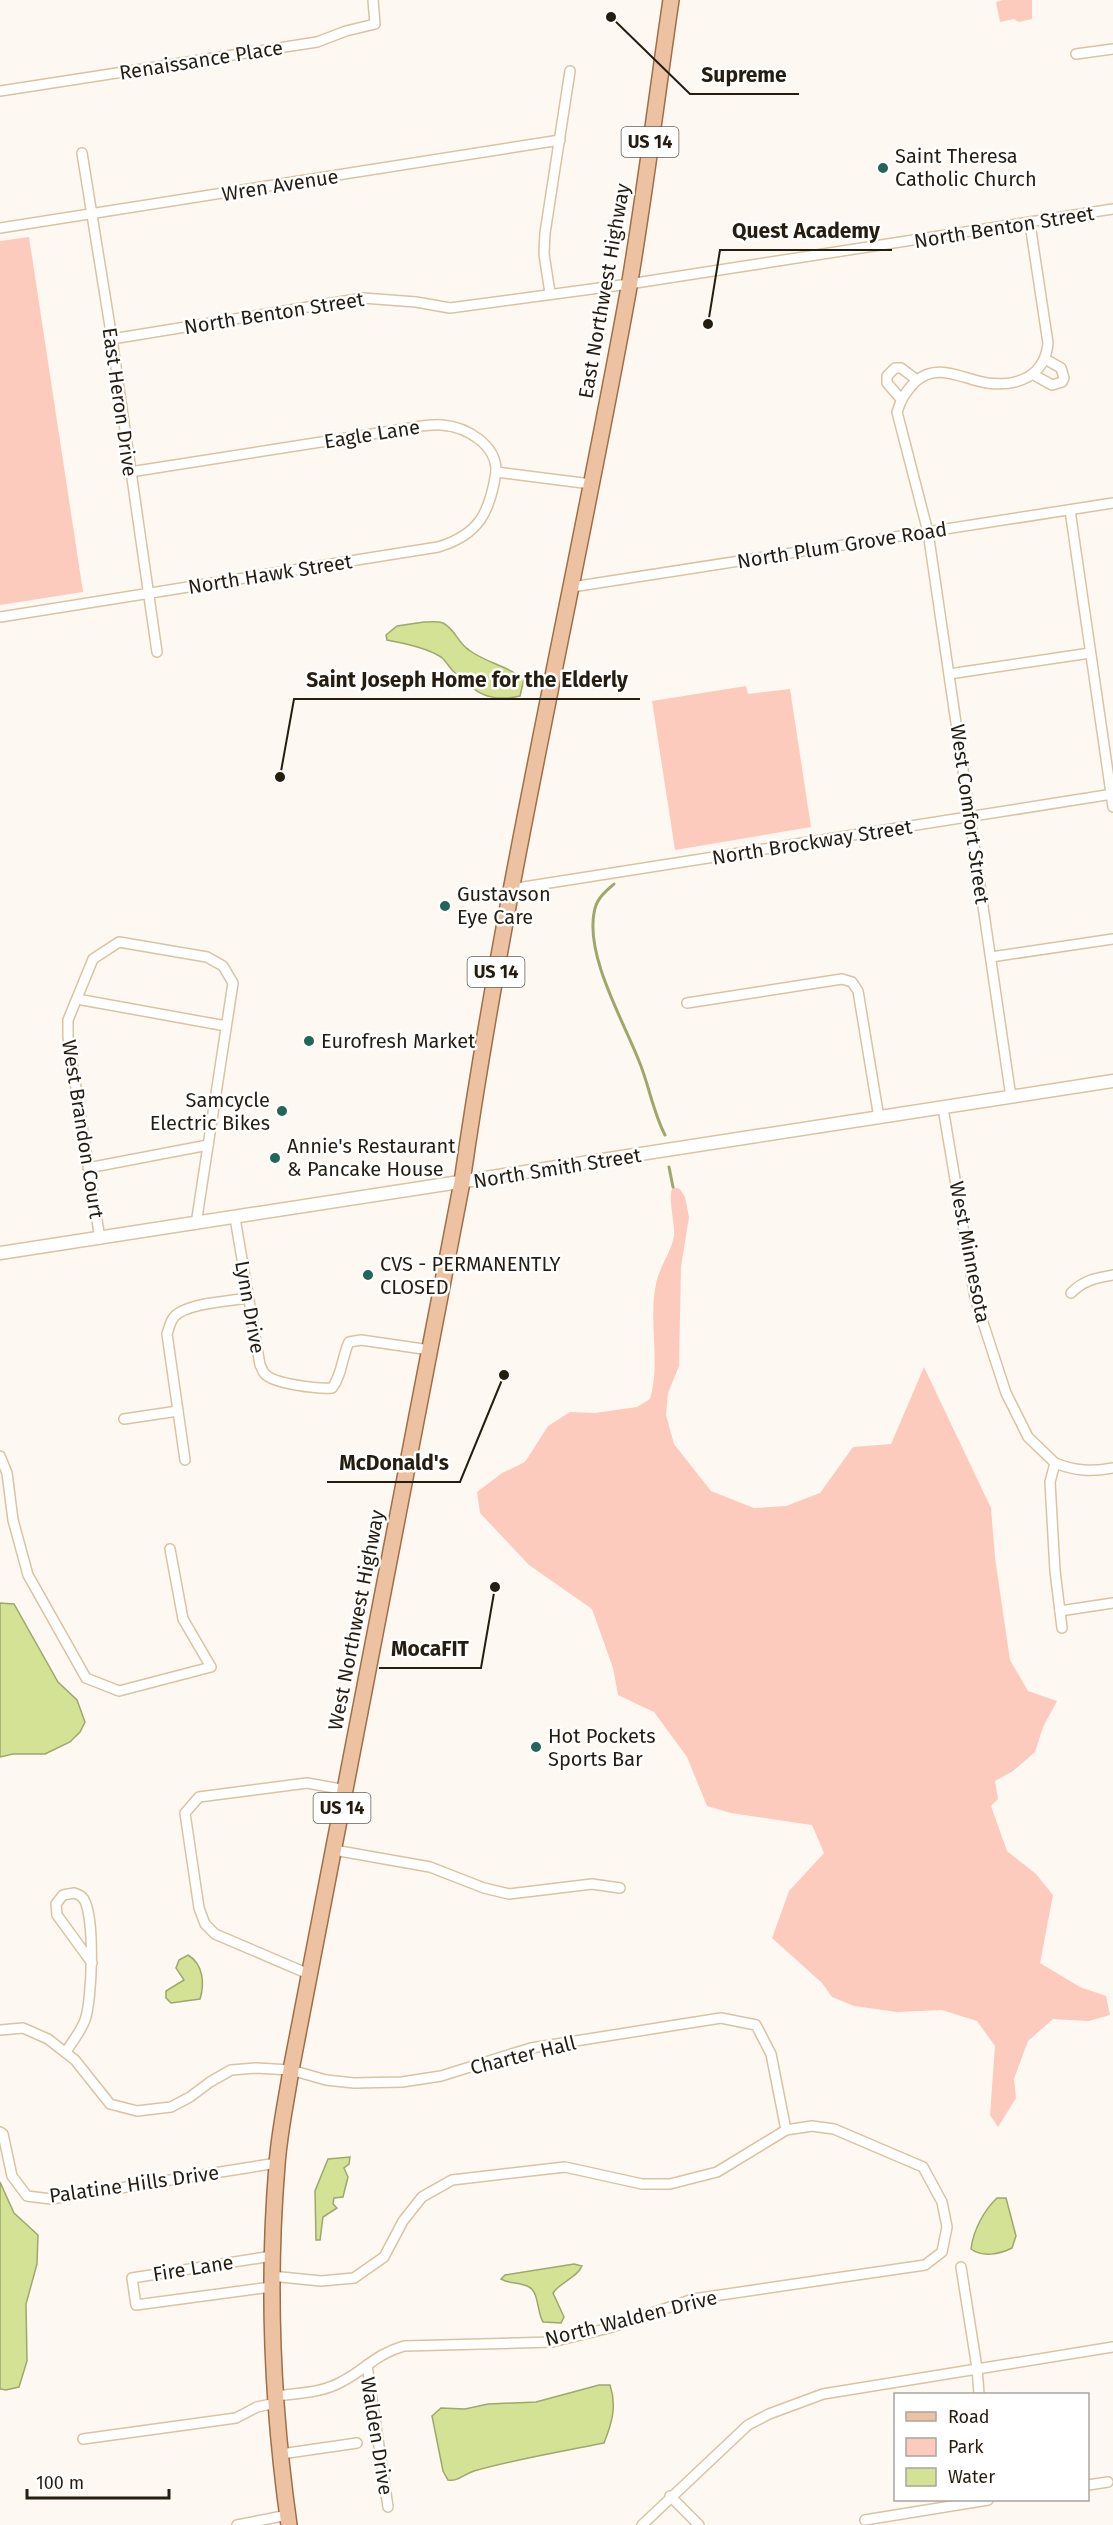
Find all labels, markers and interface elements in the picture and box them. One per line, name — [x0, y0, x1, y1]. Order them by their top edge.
street label: Renaissance Place — [117, 35, 285, 85]
callout: Supreme — [690, 55, 799, 94]
text: Supreme — [701, 62, 787, 88]
road number: US 14 — [622, 127, 678, 157]
place label: Saint Theresa Catholic Church — [895, 144, 1037, 191]
marker: Saint Theresa Catholic Church — [876, 161, 890, 175]
street label: Wren Avenue — [220, 164, 340, 206]
street label: East Northwest Highway — [573, 181, 635, 400]
street label: North Benton Street — [912, 201, 1097, 253]
callout: Quest Academy — [720, 211, 892, 250]
text: Quest Academy — [732, 218, 880, 244]
street label: North Benton Street — [182, 287, 367, 339]
street label: East Heron Drive — [98, 326, 142, 478]
street label: Eagle Lane — [322, 415, 422, 453]
street label: North Plum Grove Road — [735, 517, 949, 573]
street label: North Hawk Street — [186, 549, 355, 599]
callout: Saint Joseph Home for the Elderly — [294, 660, 640, 699]
text: Saint Joseph Home for the Elderly — [306, 667, 628, 693]
street label: West Comfort Street — [945, 723, 995, 906]
street label: North Brockway Street — [710, 814, 914, 870]
place label: Gustavson Eye Care — [457, 882, 551, 929]
marker: Gustavson Eye Care — [438, 899, 452, 913]
road number: US 14 — [468, 957, 524, 987]
place label: Eurofresh Market — [321, 1029, 476, 1053]
marker: Eurofresh Market — [302, 1034, 316, 1048]
street label: West Brandon Court — [57, 1038, 109, 1221]
place label: Samcycle Electric Bikes — [150, 1088, 270, 1135]
marker: Samcycle Electric Bikes — [275, 1104, 289, 1118]
place label: Annie's Restaurant & Pancake House — [287, 1134, 456, 1181]
street label: North Smith Street — [471, 1143, 643, 1193]
marker: Annie's Restaurant & Pancake House — [268, 1151, 282, 1165]
street label: West Minnesota — [945, 1179, 995, 1325]
place label: CVS - PERMANENTLY CLOSED — [380, 1252, 561, 1299]
street label: Lynn Drive — [230, 1259, 270, 1355]
marker: CVS - PERMANENTLY CLOSED — [361, 1268, 375, 1282]
callout: McDonald's — [327, 1443, 460, 1482]
text: McDonald's — [339, 1450, 449, 1476]
street label: West Northwest Highway — [323, 1508, 389, 1732]
callout: MocaFIT — [379, 1629, 481, 1668]
text: MocaFIT — [391, 1636, 470, 1662]
place label: Hot Pockets Sports Bar — [548, 1724, 656, 1771]
marker: Hot Pockets Sports Bar — [529, 1740, 543, 1754]
road number: US 14 — [314, 1793, 370, 1823]
street label: Charter Hall — [468, 2030, 579, 2080]
street label: Palatine Hills Drive — [48, 2160, 220, 2208]
street label: Fire Lane — [151, 2250, 235, 2286]
street label: North Walden Drive — [542, 2285, 720, 2351]
street label: Walden Drive — [356, 2375, 398, 2497]
legend — [894, 2393, 1089, 2501]
text: Road — [948, 2406, 990, 2428]
text: Park — [948, 2436, 984, 2458]
scale bar — [27, 2462, 170, 2500]
text: Water — [948, 2466, 995, 2488]
text: 100 m — [36, 2472, 84, 2494]

